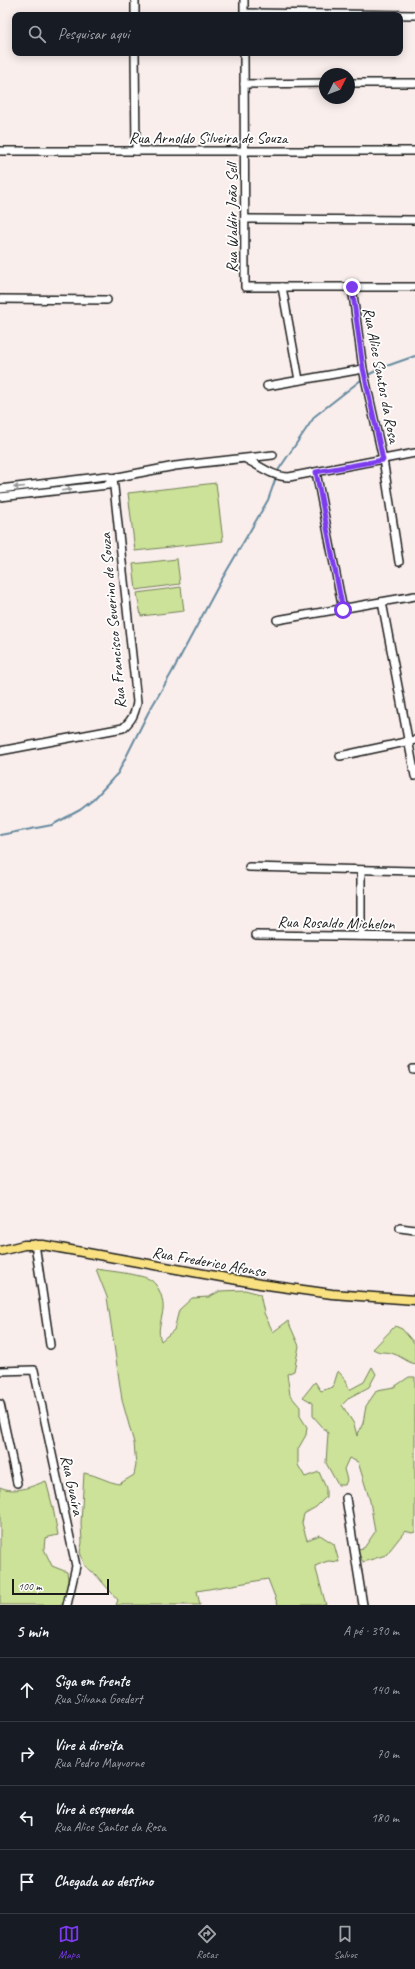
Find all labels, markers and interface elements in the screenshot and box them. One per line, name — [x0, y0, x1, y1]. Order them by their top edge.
search box — [12, 12, 403, 56]
icon: search — [26, 23, 48, 45]
text: Pesquisar aqui — [58, 25, 129, 44]
north arrow — [319, 68, 355, 104]
street label: Rua Arnoldo Silveira de Souza — [129, 128, 289, 148]
street label: Rua Waldir João Sell — [222, 160, 242, 273]
route end — [343, 278, 361, 296]
street label: Rua Alice Santos da Rosa — [358, 306, 404, 446]
one-way arrow — [13, 483, 25, 490]
one-way arrow — [61, 487, 73, 493]
street label: Rua Francisco Severino de Souza — [95, 531, 131, 710]
route start — [334, 601, 352, 619]
street label: Rua Rosaldo Michelon — [277, 912, 395, 934]
street label: Rua Frederico Afonso — [151, 1242, 269, 1282]
street label: Rua Guaíra — [56, 1453, 88, 1518]
scale bar — [12, 1577, 109, 1596]
text: 100 m — [18, 1579, 42, 1593]
text: 5 min — [16, 1621, 48, 1642]
text: A pé · 390 m — [343, 1623, 399, 1639]
text: Siga em frente — [54, 1672, 130, 1691]
icon: ahead — [16, 1679, 38, 1701]
text: 140 m — [371, 1682, 399, 1698]
text: Rua Silvana Goedert — [54, 1691, 142, 1707]
text: Vire à direita — [54, 1736, 123, 1755]
icon: right — [16, 1743, 38, 1765]
text: 70 m — [377, 1746, 399, 1762]
text: Rua Pedro Mayvorne — [54, 1755, 144, 1771]
text: Vire à esquerda — [54, 1800, 133, 1819]
icon: left — [16, 1807, 38, 1829]
text: 180 m — [371, 1810, 399, 1826]
text: Rua Alice Santos da Rosa — [54, 1819, 166, 1835]
icon: arrive — [16, 1871, 38, 1893]
text: Chegada ao destino — [54, 1872, 153, 1891]
tab: Mapa — [58, 1923, 80, 1961]
tab: Rotas — [196, 1923, 218, 1961]
tab: Salvos — [334, 1923, 357, 1961]

